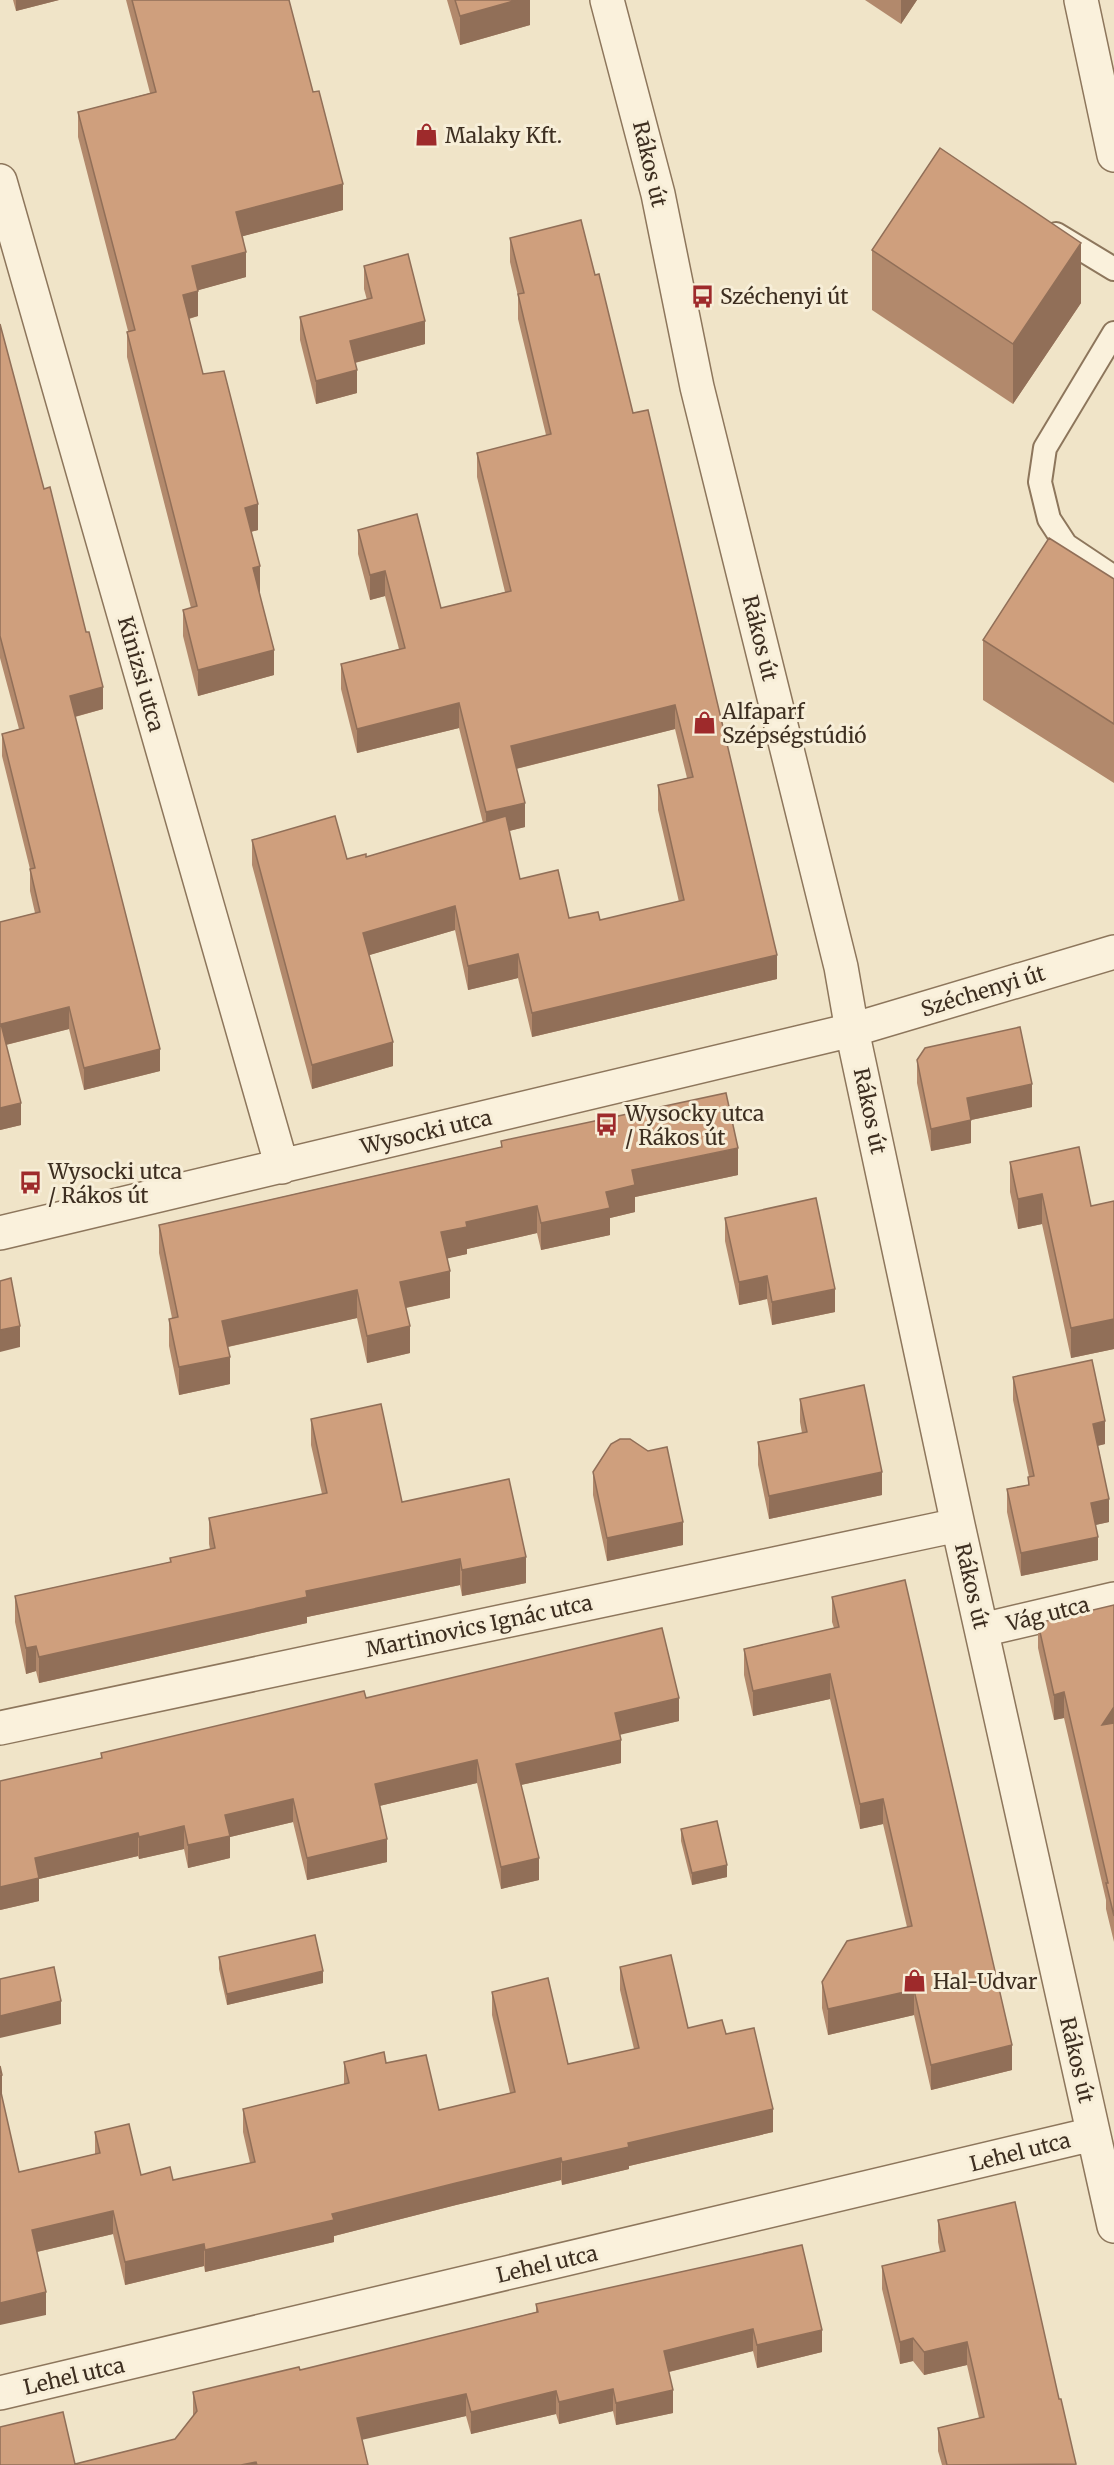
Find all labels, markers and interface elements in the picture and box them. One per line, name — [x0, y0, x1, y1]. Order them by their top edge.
street label: Rákos út — [627, 118, 673, 210]
shop icon: Malaky Kft. — [414, 122, 440, 148]
place label: Malaky Kft. — [445, 122, 562, 149]
bus stop icon: Széchenyi út — [689, 283, 715, 309]
place label: Széchenyi út — [720, 283, 848, 310]
street label: Rákos út — [736, 592, 784, 684]
street label: Kinizsi utca — [112, 613, 170, 735]
place label: Alfaparf Szépségstúdió — [721, 698, 867, 749]
shop icon: Alfaparf Szépségstúdió — [691, 710, 717, 736]
street label: Széchenyi út — [918, 959, 1048, 1023]
street label: Rákos út — [848, 1065, 892, 1157]
place label: Wysocky utca / Rákos út — [624, 1100, 764, 1151]
street label: Wysocki utca — [357, 1104, 494, 1160]
bus stop icon: Wysocky utca / Rákos út — [594, 1112, 620, 1138]
place label: Wysocki utca / Rákos út — [47, 1158, 182, 1209]
bus stop icon: Wysocki utca / Rákos út — [17, 1170, 43, 1196]
street label: Rákos út — [949, 1540, 995, 1632]
street label: Martinovics Ignác utca — [363, 1589, 595, 1663]
street label: Vág utca — [1003, 1591, 1092, 1638]
shop icon: Hal-Udvar — [902, 1968, 928, 1994]
place label: Hal-Udvar — [933, 1968, 1037, 1995]
street label: Rákos út — [1054, 2014, 1100, 2106]
street label: Lehel utca — [967, 2126, 1073, 2178]
street label: Lehel utca — [494, 2239, 600, 2289]
street label: Lehel utca — [21, 2351, 127, 2401]

